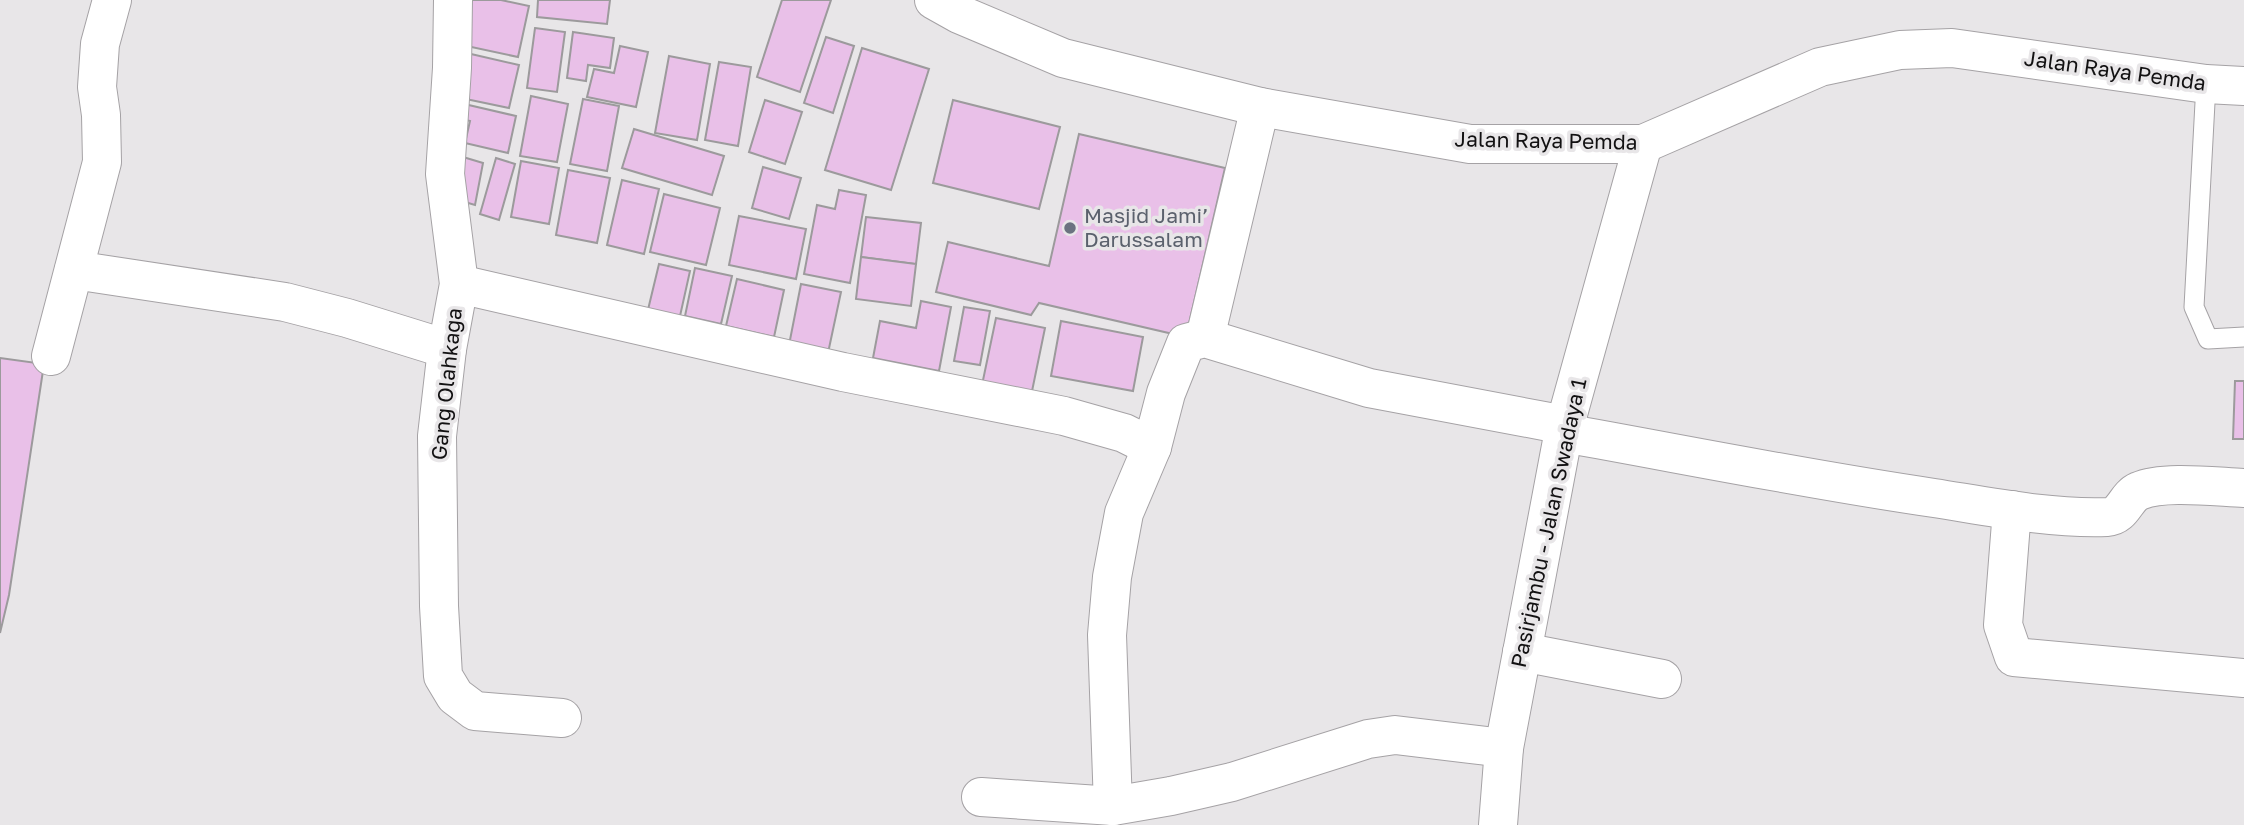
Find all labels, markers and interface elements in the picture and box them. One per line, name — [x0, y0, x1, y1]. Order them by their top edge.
street label: Jalan Raya Pemda — [2023, 44, 2208, 96]
street label: Jalan Raya Pemda — [1454, 125, 1638, 155]
place label: Masjid Jami’ Darussalam — [1084, 202, 1209, 252]
marker: Masjid Jami’ Darussalam — [1062, 220, 1078, 236]
street label: Gang Olahkaga — [425, 306, 467, 461]
street label: Pasirjambu - Jalan Swadaya 1 — [1505, 376, 1591, 670]

